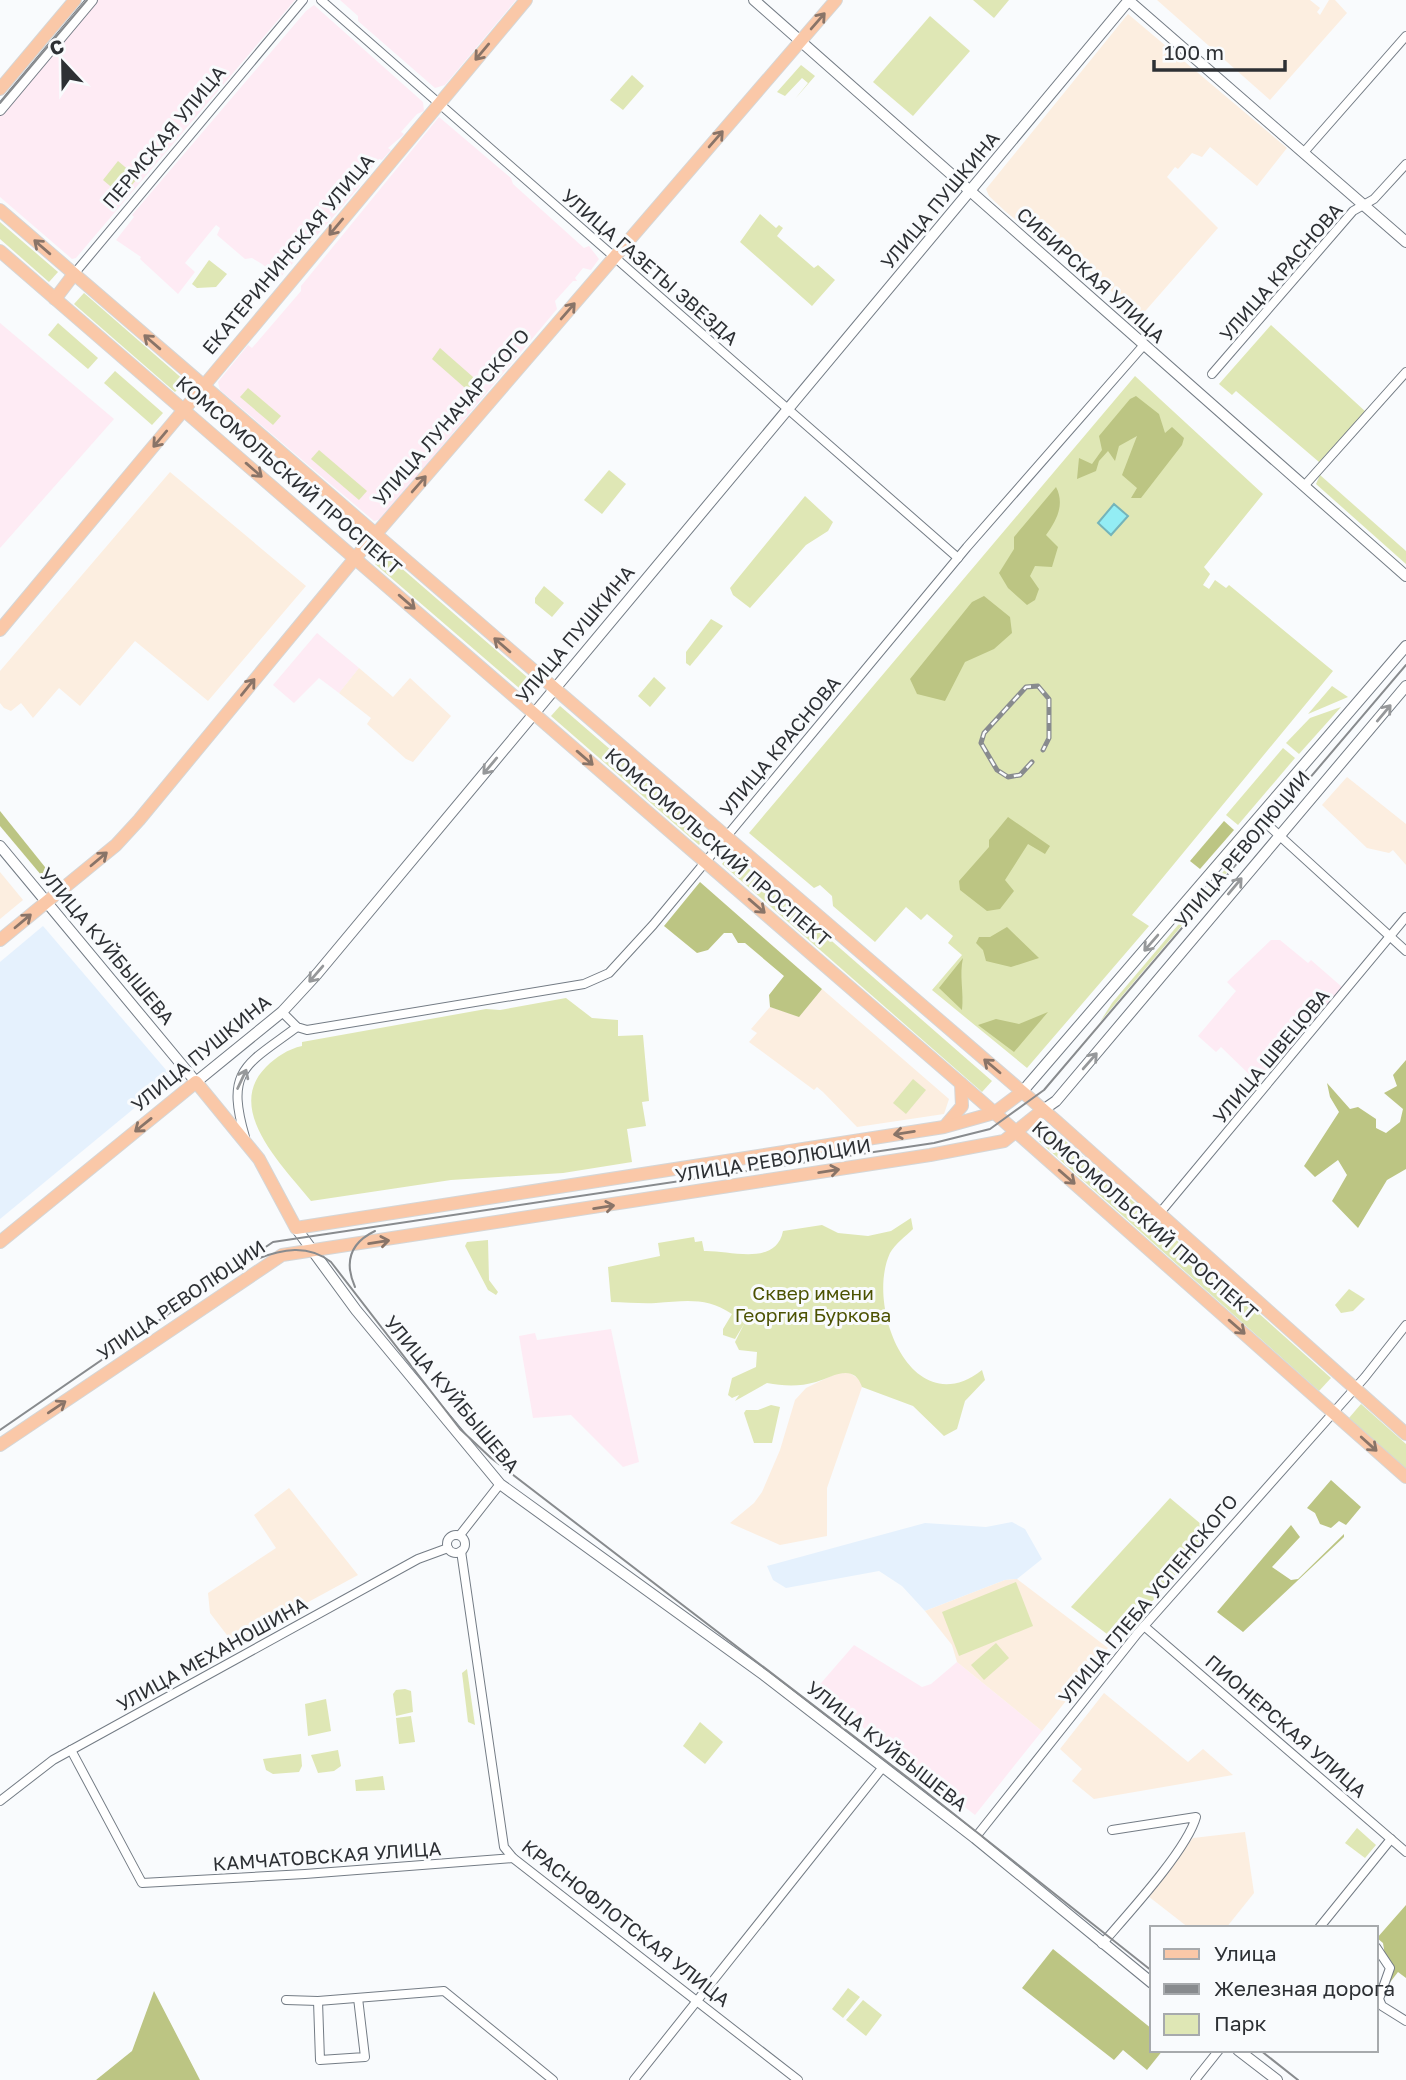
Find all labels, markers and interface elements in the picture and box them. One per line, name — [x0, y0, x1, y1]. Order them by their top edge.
one-way arrow — [810, 12, 826, 30]
north arrow — [28, 28, 98, 98]
scale bar — [1154, 28, 1285, 72]
text: С — [46, 34, 67, 60]
text: 100 m — [1164, 39, 1224, 65]
one-way arrow — [474, 43, 490, 61]
street label: ПЕРМСКАЯ УЛИЦА — [97, 60, 230, 213]
street label: УЛИЦА ПУШКИНА — [875, 126, 1004, 273]
one-way arrow — [708, 130, 724, 148]
street label: ЕКАТЕРИНИНСКАЯ УЛИЦА — [197, 149, 378, 359]
street label: УЛИЦА ГАЗЕТЫ ЗВЕЗДА — [557, 184, 744, 350]
street label: УЛИЦА КРАСНОВА — [1214, 198, 1347, 345]
street label: СИБИРСКАЯ УЛИЦА — [1013, 202, 1170, 347]
one-way arrow — [328, 218, 344, 236]
one-way arrow — [34, 239, 52, 255]
one-way arrow — [560, 302, 576, 320]
street label: УЛИЦА ЛУНАЧАРСКОГО — [368, 324, 534, 510]
one-way arrow — [144, 333, 161, 350]
street label: КОМСОМОЛЬСКИЙ ПРОСПЕКТ — [172, 370, 407, 579]
one-way arrow — [152, 429, 167, 447]
one-way arrow — [245, 462, 263, 478]
one-way arrow — [411, 475, 427, 493]
street label: УЛИЦА ПУШКИНА — [510, 560, 639, 707]
one-way arrow — [398, 594, 416, 610]
one-way arrow — [493, 637, 511, 653]
street label: УЛИЦА КРАСНОВА — [714, 671, 845, 820]
one-way arrow — [240, 679, 256, 697]
one-way arrow — [1376, 705, 1391, 723]
street label: КОМСОМОЛЬСКИЙ ПРОСПЕКТ — [601, 742, 836, 951]
one-way arrow — [576, 750, 594, 766]
one-way arrow — [482, 756, 497, 774]
street label: УЛИЦА РЕВОЛЮЦИИ — [1169, 765, 1314, 932]
one-way arrow — [89, 851, 107, 866]
street label: УЛИЦА КУЙБЫШЕВА — [35, 863, 180, 1029]
one-way arrow — [1227, 877, 1243, 895]
one-way arrow — [747, 898, 765, 914]
one-way arrow — [14, 913, 32, 929]
one-way arrow — [1143, 934, 1159, 952]
one-way arrow — [308, 965, 324, 983]
street label: УЛИЦА ШВЕЦОВА — [1208, 984, 1334, 1128]
street label: УЛИЦА ПУШКИНА — [126, 989, 275, 1116]
one-way arrow — [1082, 1053, 1098, 1071]
one-way arrow — [983, 1058, 1001, 1074]
one-way arrow — [236, 1068, 249, 1089]
street label: КОМСОМОЛЬСКИЙ ПРОСПЕКТ — [1028, 1115, 1263, 1324]
one-way arrow — [134, 1117, 152, 1133]
one-way arrow — [893, 1127, 916, 1140]
street label: УЛИЦА РЕВОЛЮЦИИ — [673, 1133, 872, 1186]
one-way arrow — [817, 1164, 840, 1177]
one-way arrow — [1057, 1169, 1075, 1185]
one-way arrow — [592, 1200, 615, 1213]
street label: УЛИЦА РЕВОЛЮЦИИ — [92, 1235, 269, 1364]
one-way arrow — [368, 1235, 390, 1248]
park label: Сквер имени Георгия Буркова — [735, 1281, 891, 1326]
street label: УЛИЦА КУЙБЫШЕВА — [380, 1311, 525, 1477]
one-way arrow — [1228, 1319, 1246, 1335]
one-way arrow — [46, 1400, 66, 1414]
one-way arrow — [1360, 1436, 1378, 1452]
street label: УЛИЦА ГЛЕБА УСПЕНСКОГО — [1053, 1489, 1242, 1708]
street label: УЛИЦА МЕХАНОШИНА — [112, 1591, 311, 1716]
street label: ПИОНЕРСКАЯ УЛИЦА — [1201, 1649, 1372, 1802]
street label: УЛИЦА КУЙБЫШЕВА — [802, 1676, 972, 1816]
street label: КРАСНОФЛОТСКАЯ УЛИЦА — [518, 1834, 735, 2011]
street label: КАМЧАТОВСКАЯ УЛИЦА — [212, 1836, 442, 1875]
legend — [1150, 1926, 1378, 2052]
text: Улица — [1214, 1940, 1277, 1966]
text: Железная дорога — [1214, 1975, 1395, 2001]
text: Парк — [1214, 2010, 1267, 2036]

